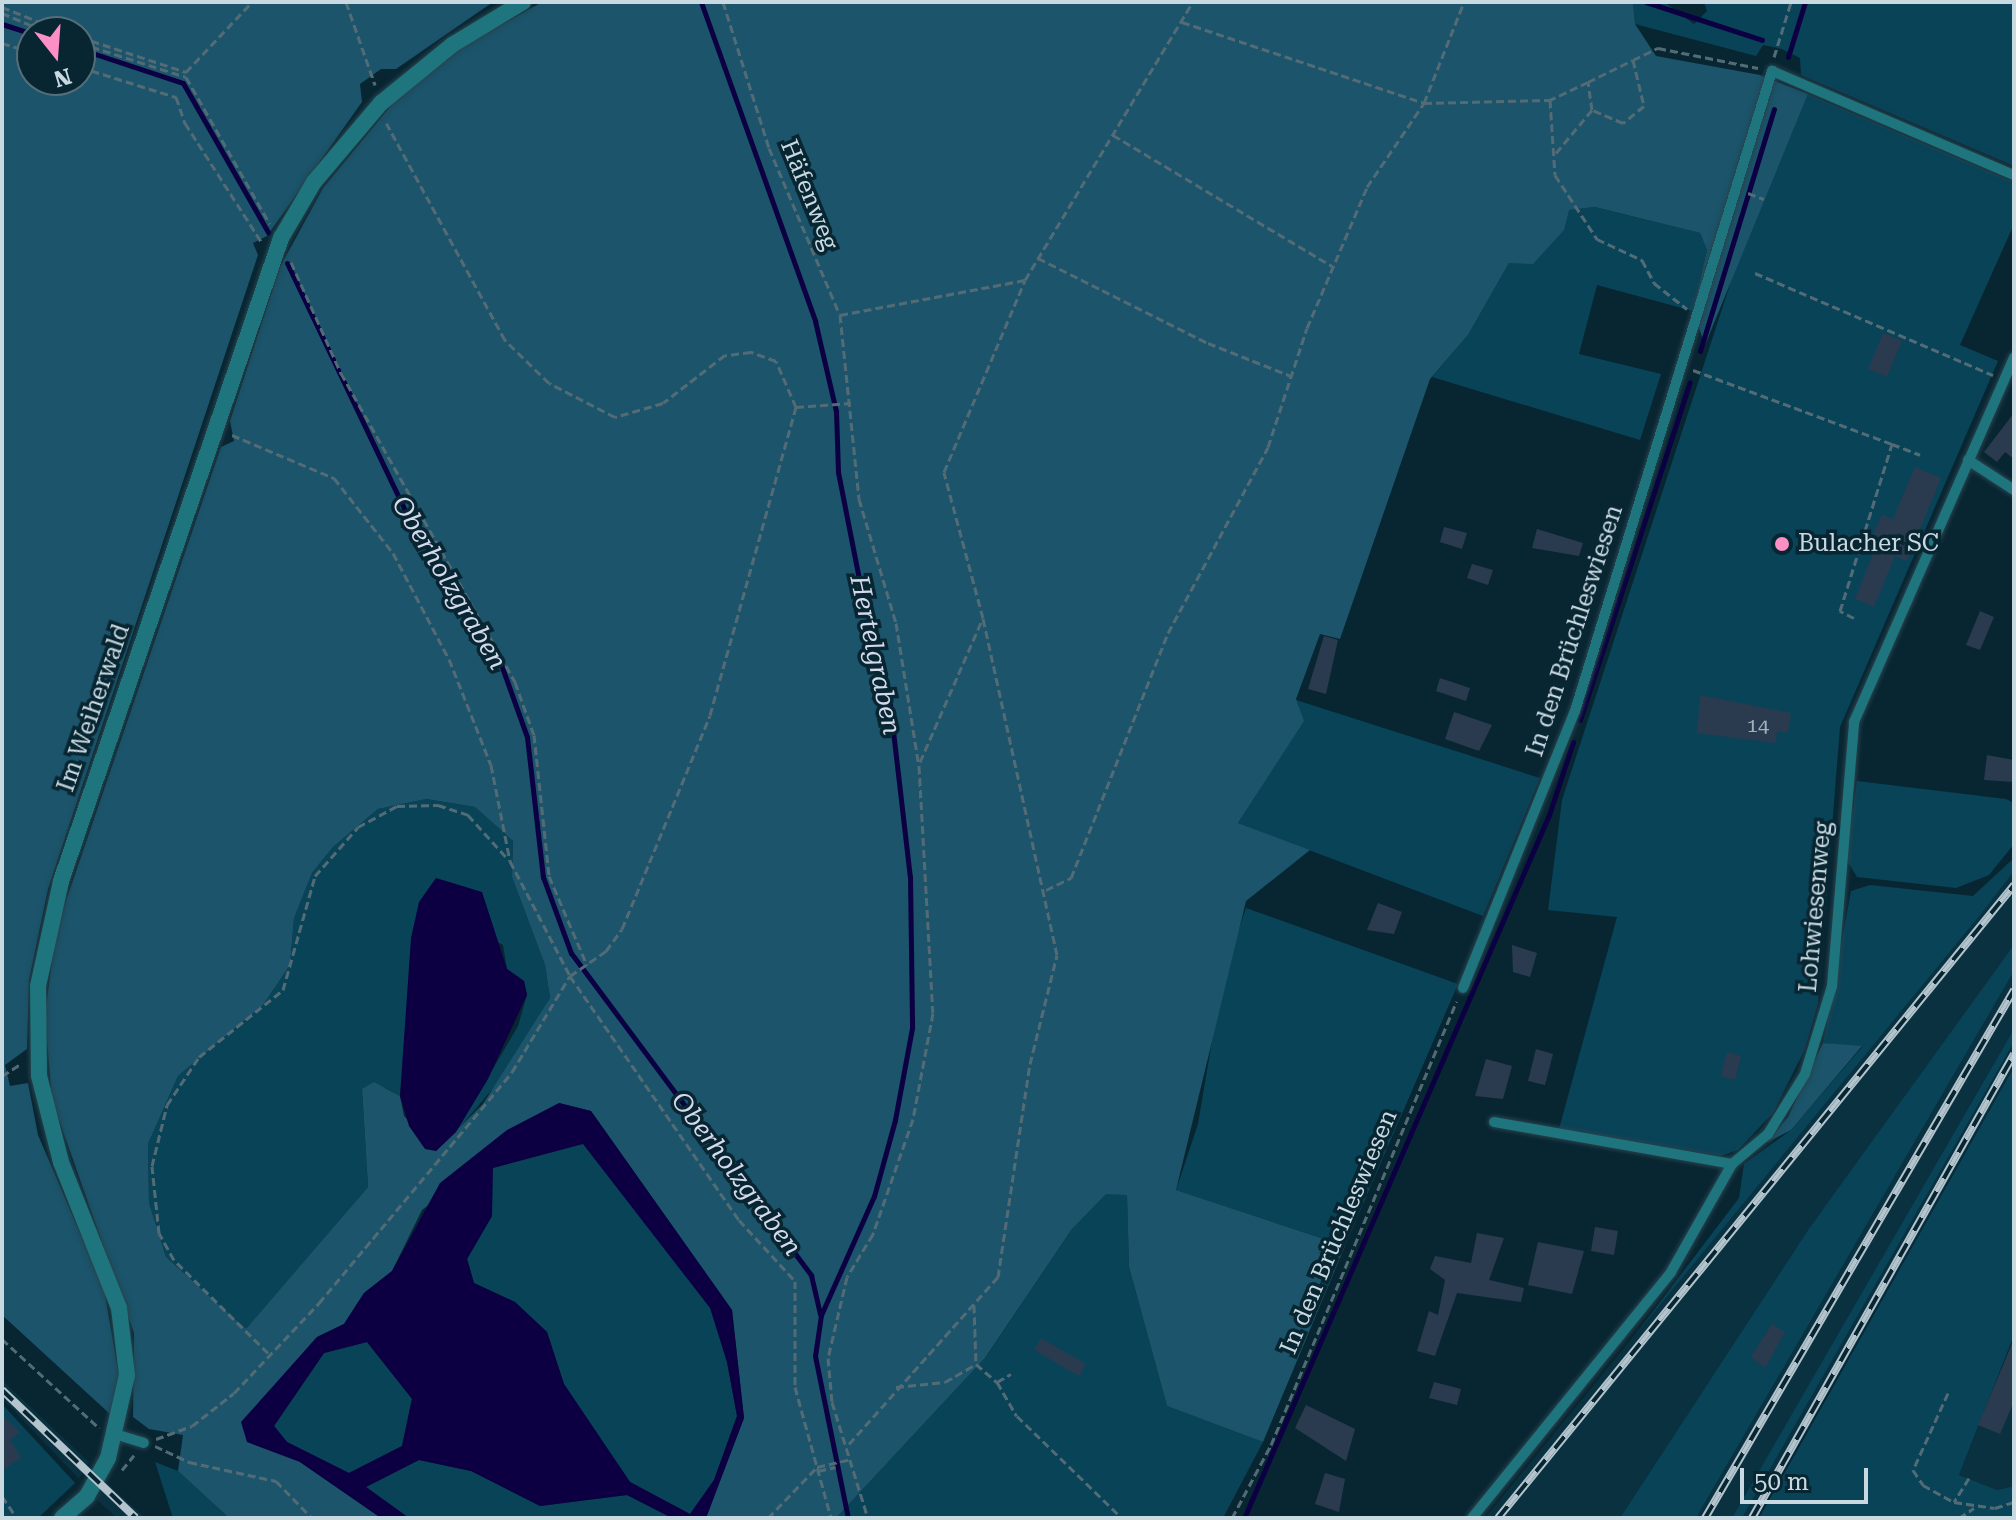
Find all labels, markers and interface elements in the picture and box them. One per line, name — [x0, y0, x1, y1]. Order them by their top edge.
north arrow — [16, 16, 96, 96]
text: N — [51, 63, 74, 92]
street label: Häfenweg — [774, 136, 844, 254]
water label: Oberholzgraben — [385, 491, 513, 675]
street label: In den Brüchleswiesen — [1521, 502, 1629, 760]
place label: Bulacher SC — [1798, 530, 1939, 558]
marker: Bulacher SC — [1773, 535, 1791, 553]
water label: Hertelgraben — [843, 572, 907, 738]
street label: Im Weiherwald — [52, 620, 136, 796]
house number: 14 — [1747, 713, 1769, 737]
street label: Lohwiesenweg — [1794, 820, 1838, 994]
water label: Oberholzgraben — [664, 1086, 808, 1262]
street label: In den Brüchleswiesen — [1274, 1106, 1404, 1358]
scale bar — [1744, 1452, 1872, 1502]
text: 50 m — [1754, 1468, 1809, 1496]

